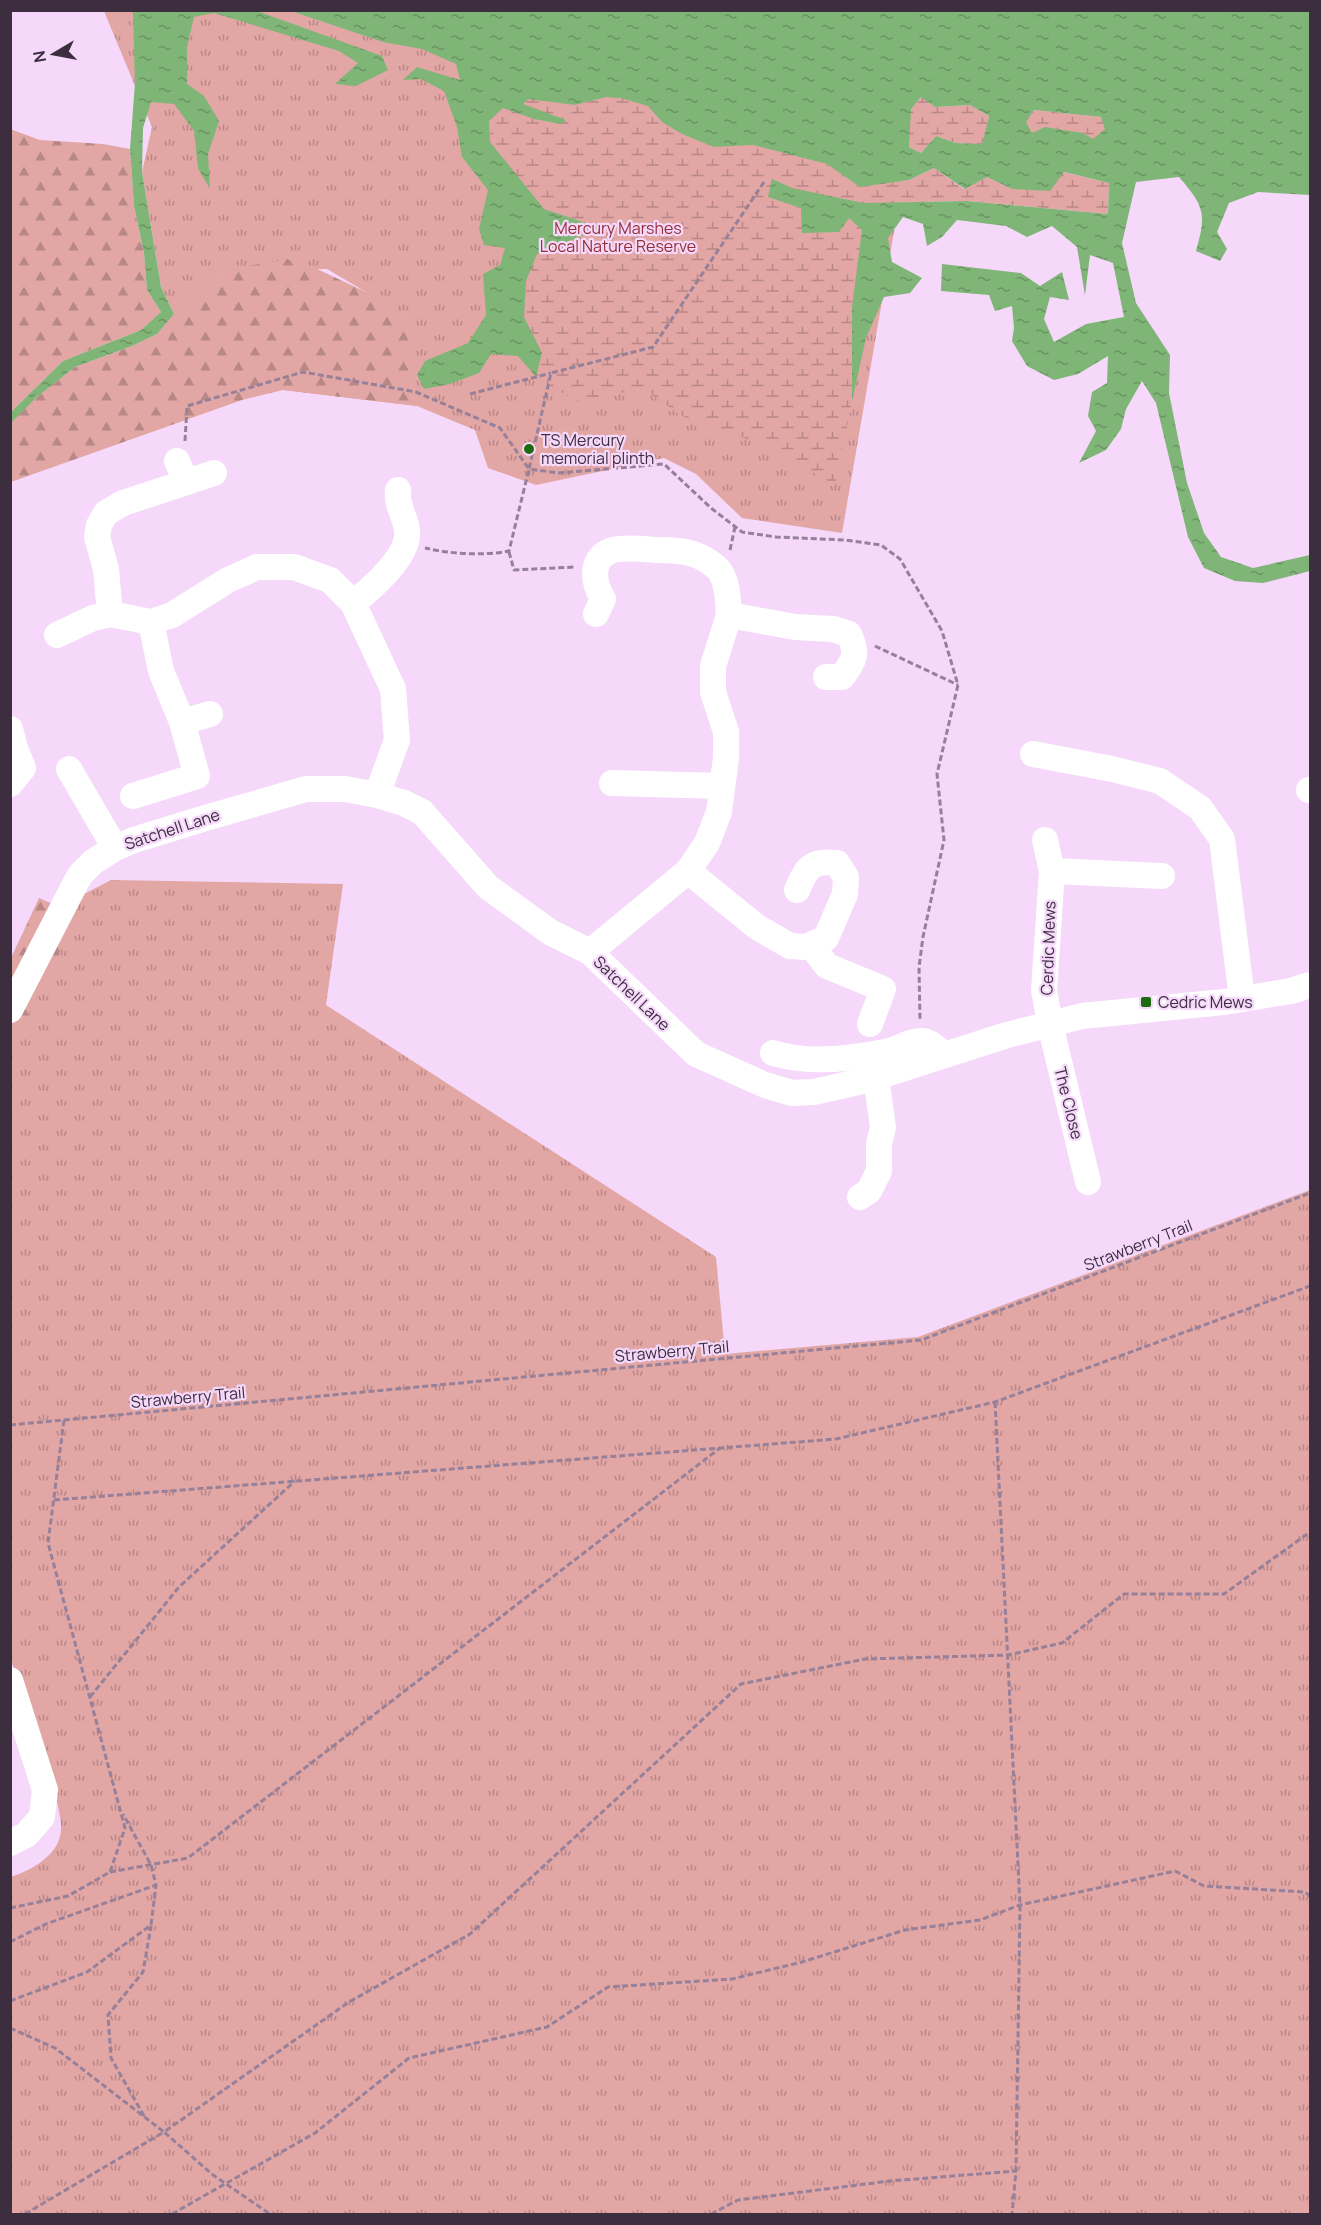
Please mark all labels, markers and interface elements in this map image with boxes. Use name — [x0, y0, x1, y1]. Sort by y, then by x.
north arrow — [24, 24, 84, 84]
text: N — [27, 49, 51, 64]
park label: Mercury Marshes Local Nature Reserve — [540, 217, 696, 257]
place label: TS Mercury memorial plinth — [541, 429, 654, 469]
marker: TS Mercury memorial plinth — [522, 442, 536, 456]
street label: Satchell Lane — [121, 803, 223, 855]
street label: Cerdic Mews — [1035, 900, 1061, 996]
street label: Satchell Lane — [589, 951, 675, 1035]
place label: Cedric Mews — [1158, 991, 1253, 1013]
marker: Cedric Mews — [1139, 995, 1153, 1009]
street label: The Close — [1049, 1064, 1089, 1142]
street label: Strawberry Trail — [1080, 1214, 1196, 1276]
street label: Strawberry Trail — [614, 1335, 730, 1367]
street label: Strawberry Trail — [130, 1381, 246, 1413]

